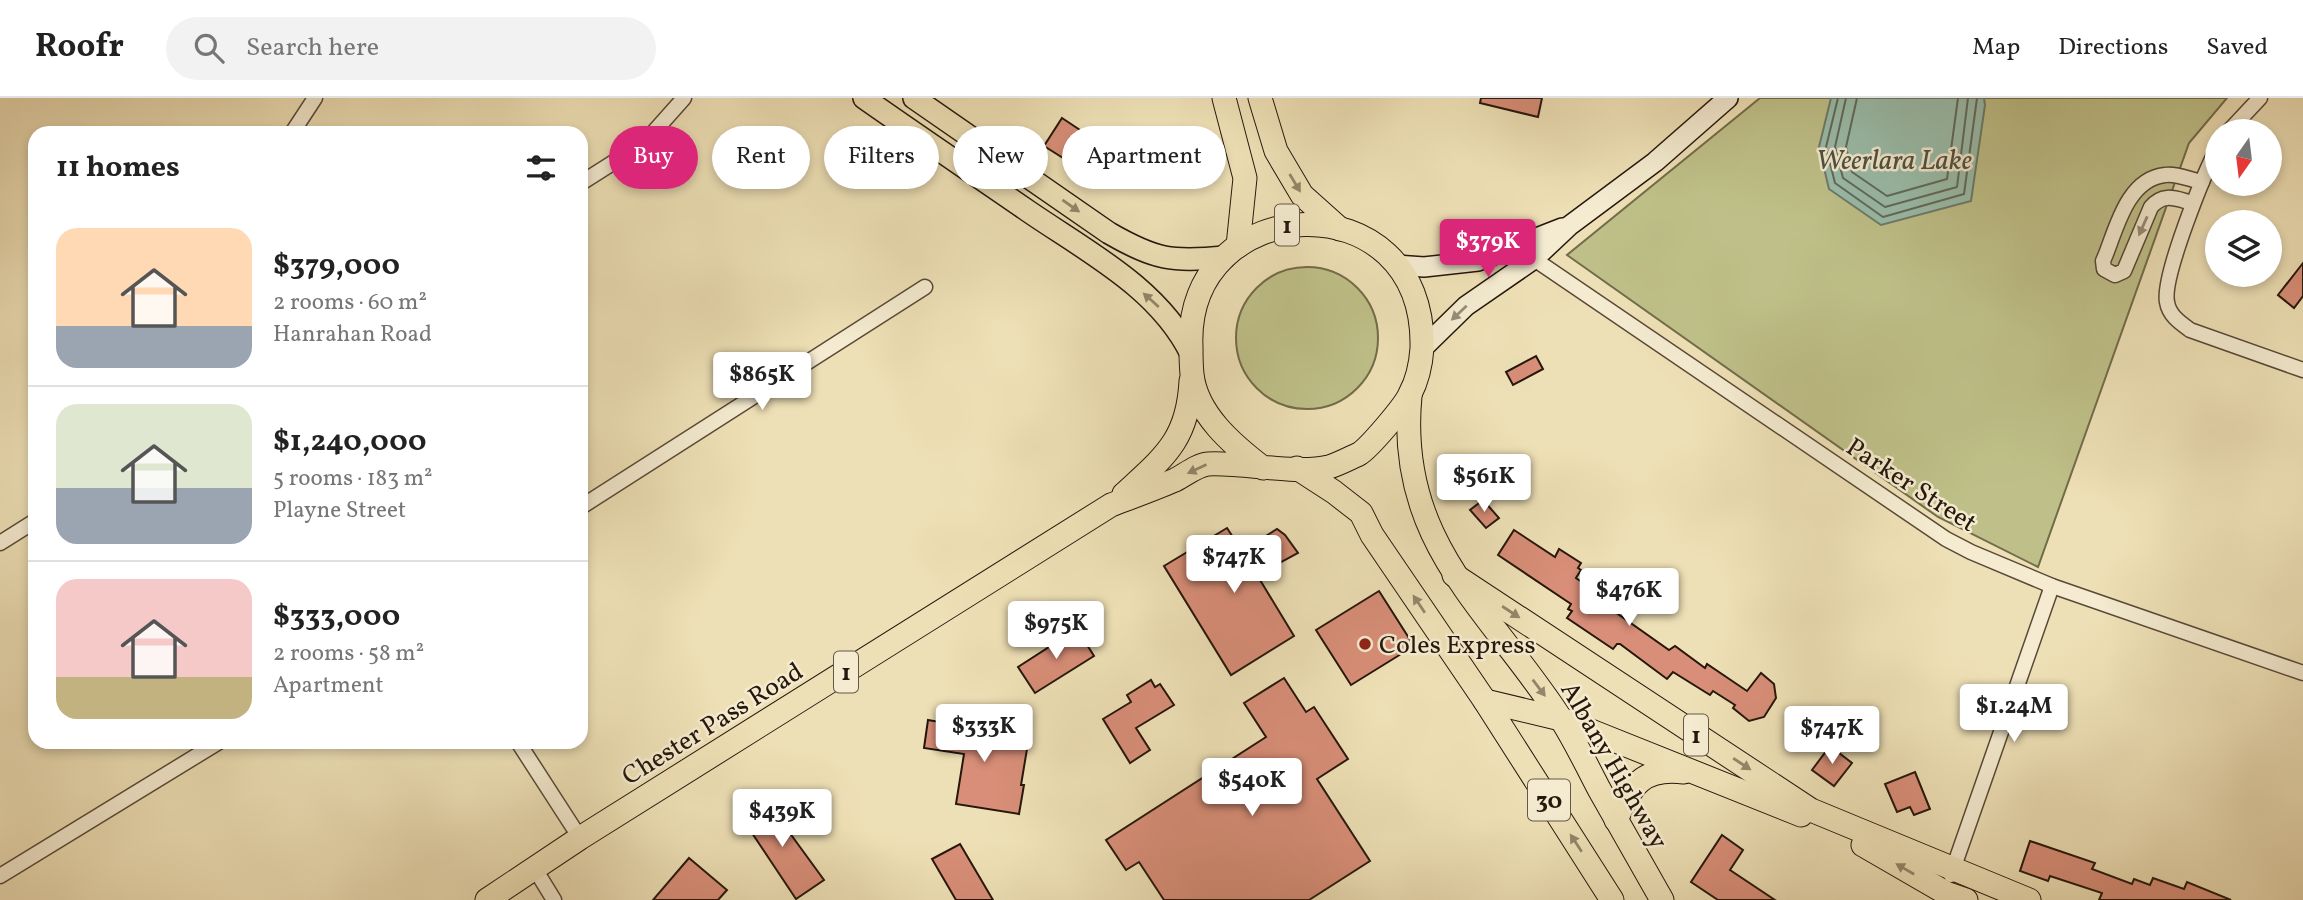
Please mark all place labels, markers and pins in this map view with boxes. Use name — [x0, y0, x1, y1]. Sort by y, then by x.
pin: $379K — [1439, 220, 1537, 279]
pin: $865K — [713, 352, 811, 412]
pin: $561K — [1435, 454, 1533, 514]
pin: $747K — [1185, 536, 1283, 595]
pin: $476K — [1580, 568, 1678, 628]
pin: $975K — [1007, 602, 1105, 661]
place label: Coles Express — [1379, 628, 1536, 664]
marker: Coles Express — [1357, 636, 1373, 652]
pin: $1.24M — [1957, 684, 2071, 744]
pin: $333K — [935, 704, 1033, 764]
pin: $747K — [1783, 706, 1881, 766]
pin: $540K — [1203, 758, 1301, 818]
pin: $439K — [733, 790, 831, 849]

